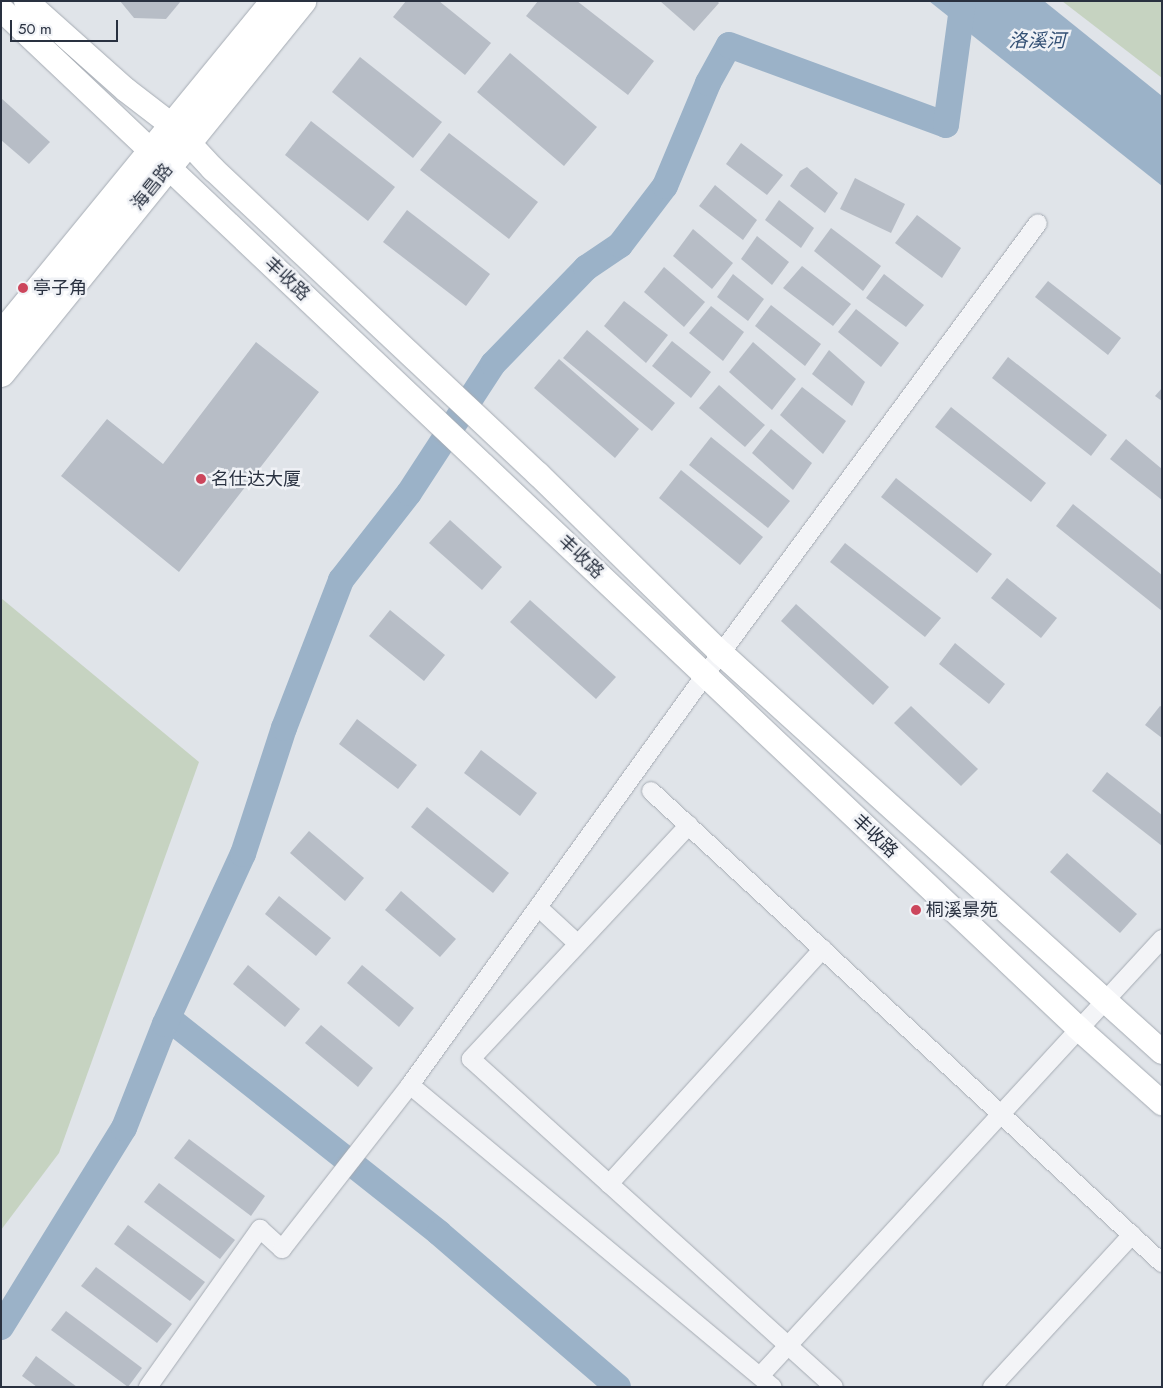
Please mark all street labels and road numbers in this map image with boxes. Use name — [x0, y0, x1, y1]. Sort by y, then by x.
street label: 海昌路 — [127, 159, 177, 215]
street label: 丰收路 — [260, 253, 314, 305]
street label: 丰收路 — [554, 531, 608, 583]
street label: 丰收路 — [848, 810, 902, 862]

